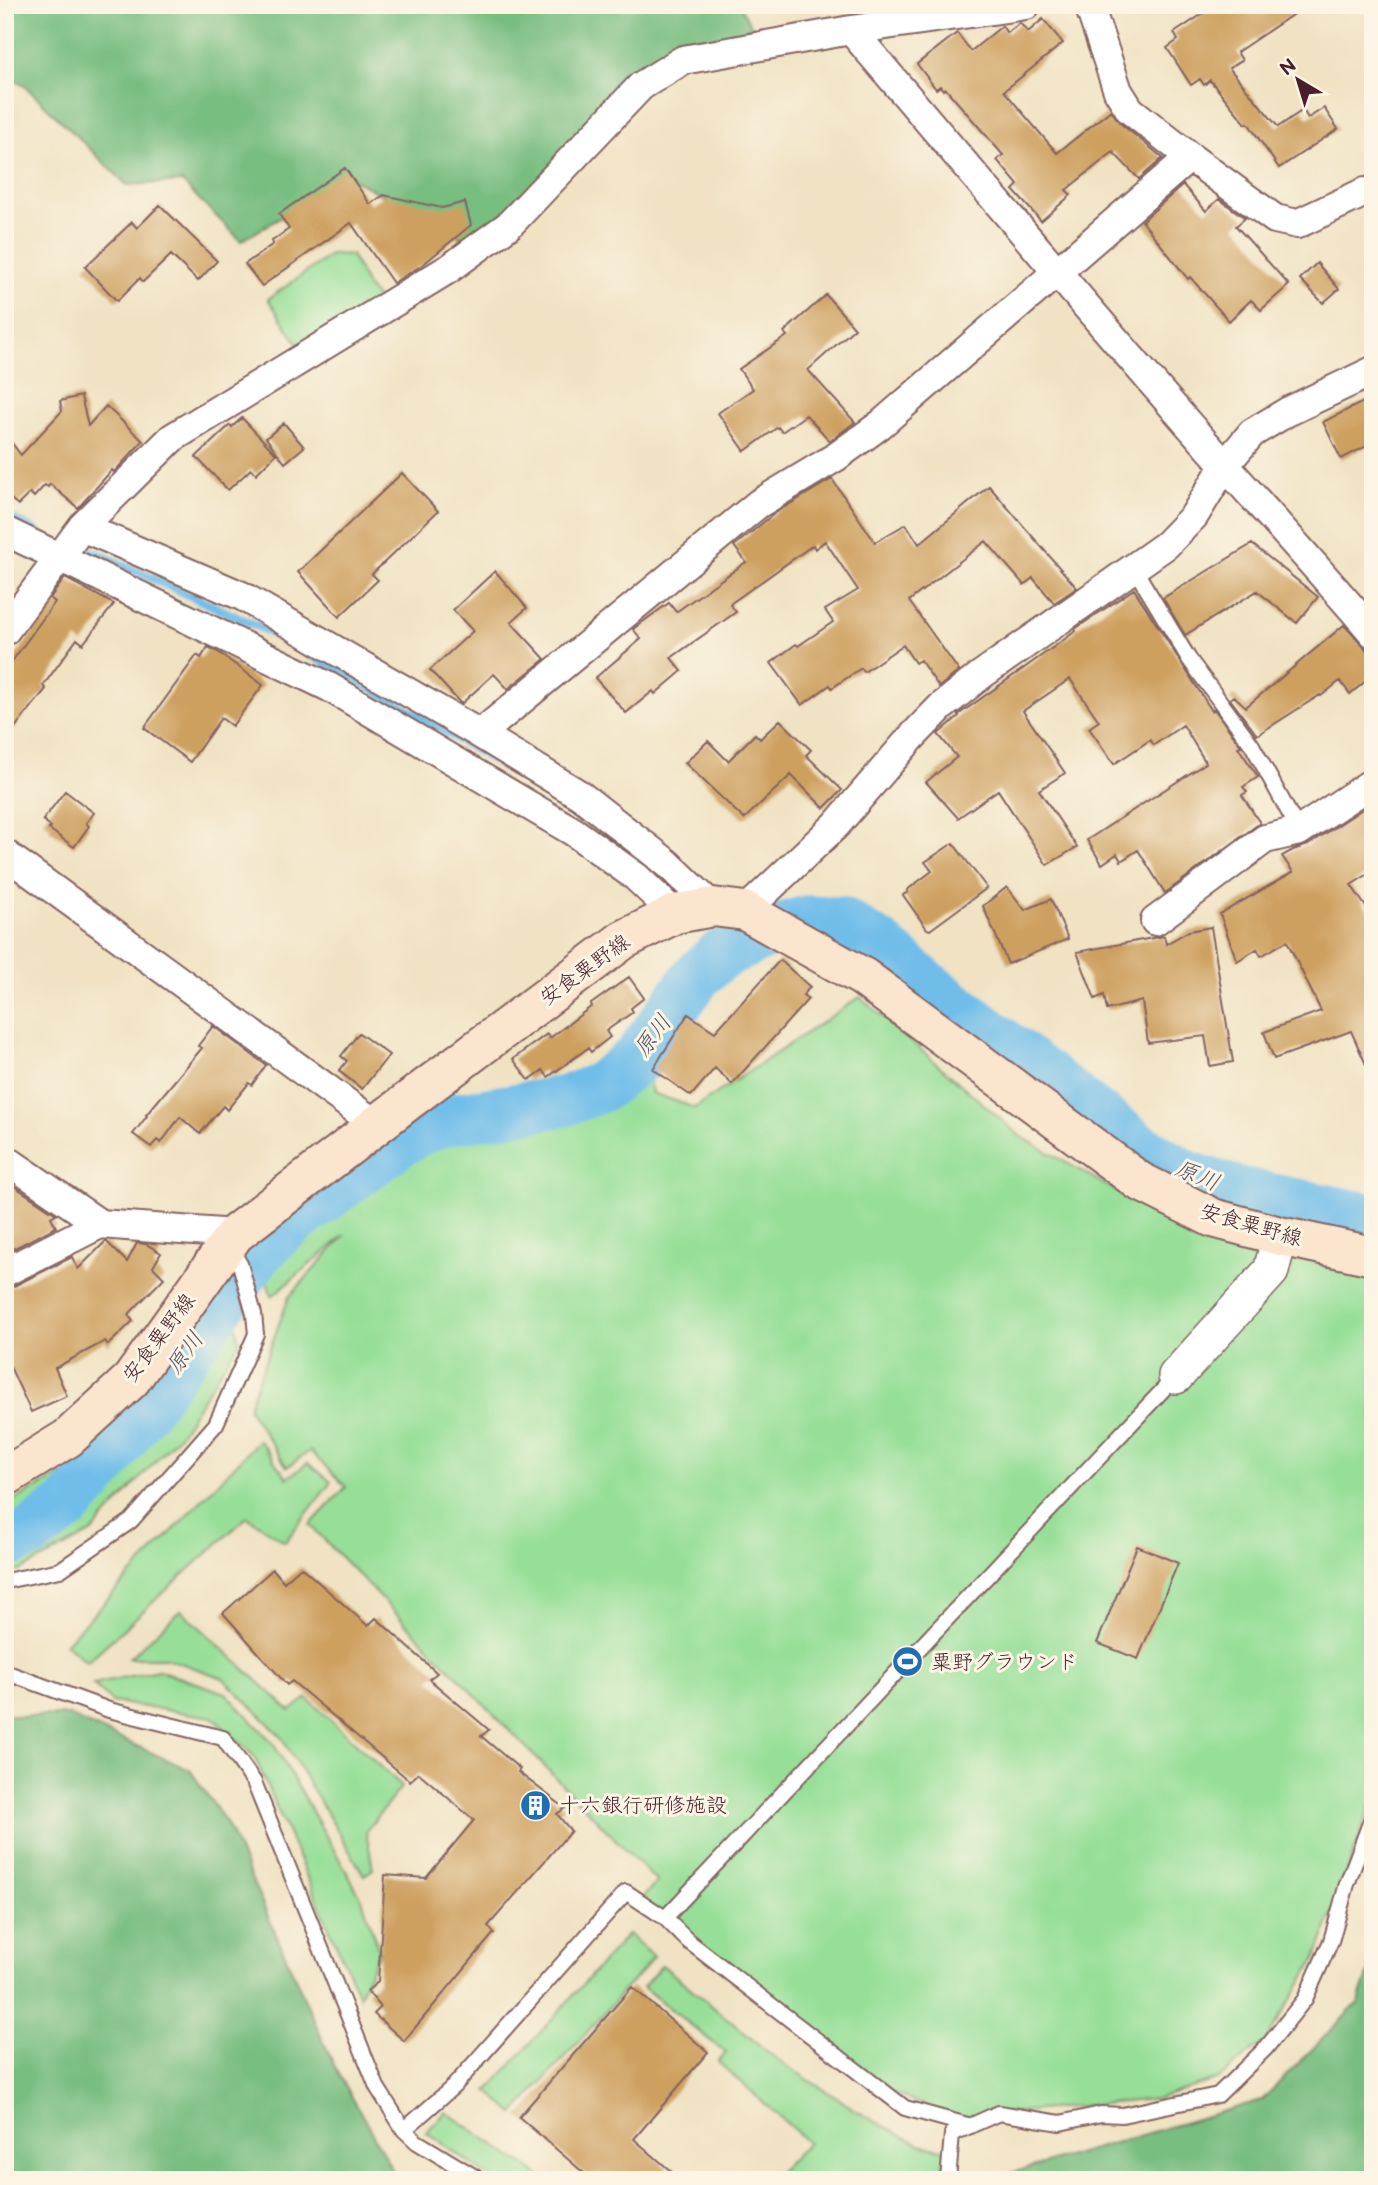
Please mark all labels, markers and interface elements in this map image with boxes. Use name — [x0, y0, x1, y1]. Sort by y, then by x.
north arrow — [1262, 46, 1332, 116]
text: N — [1276, 54, 1301, 81]
street label: 安食粟野線 — [535, 929, 635, 1011]
water label: 原川 — [628, 1009, 678, 1063]
water label: 原川 — [1170, 1154, 1224, 1198]
street label: 安食粟野線 — [1197, 1199, 1305, 1251]
street label: 安食粟野線 — [117, 1289, 201, 1387]
water label: 原川 — [160, 1326, 210, 1380]
sports icon: 粟野グラウンド — [891, 1645, 925, 1679]
place label: 粟野グラウンド — [931, 1650, 1078, 1675]
building icon: 十六銀行研修施設 — [519, 1788, 553, 1822]
place label: 十六銀行研修施設 — [559, 1793, 727, 1818]

